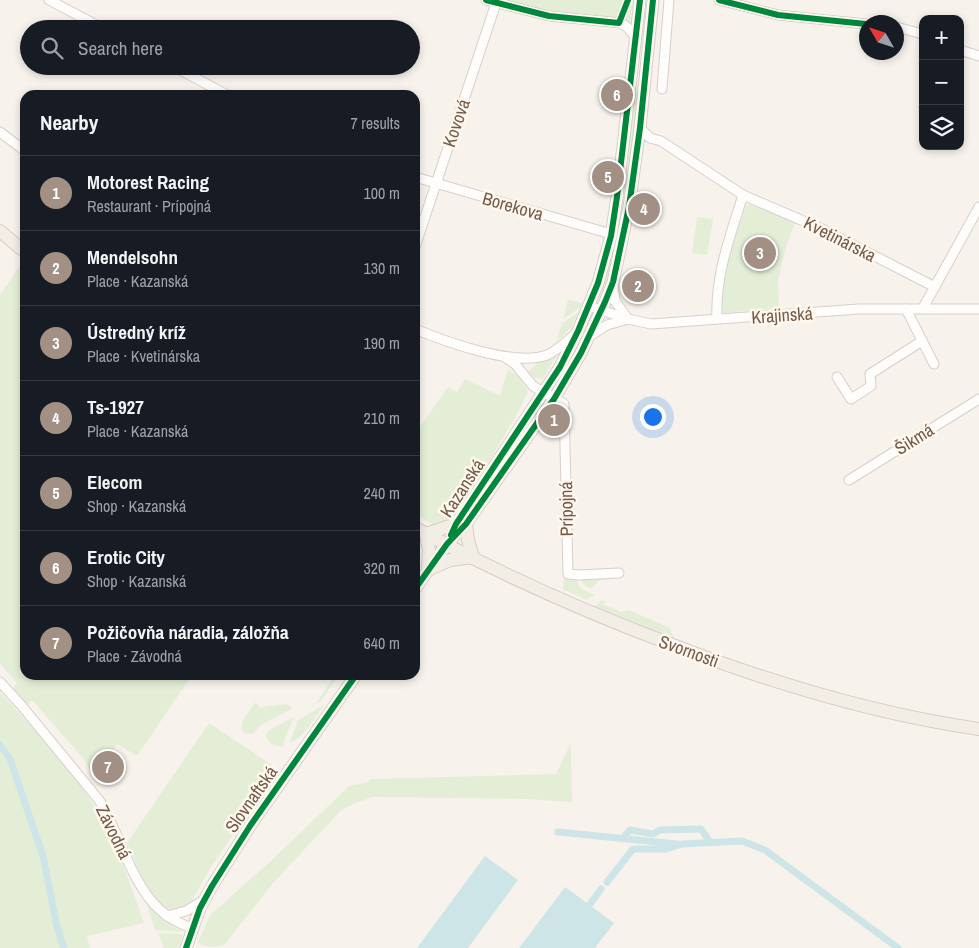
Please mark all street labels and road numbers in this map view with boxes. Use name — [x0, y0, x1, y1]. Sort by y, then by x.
street label: Kovová — [436, 96, 476, 150]
street label: Borekova — [480, 185, 546, 227]
street label: Kvetinárska — [800, 210, 880, 268]
street label: Krajinská — [750, 300, 814, 330]
street label: Šikmá — [890, 417, 938, 461]
street label: Kazanská — [434, 454, 490, 522]
street label: Prípojná — [553, 481, 579, 537]
street label: Svornosti — [655, 629, 723, 673]
street label: Slovnaftská — [219, 761, 283, 837]
street label: Závodná — [90, 801, 138, 863]

